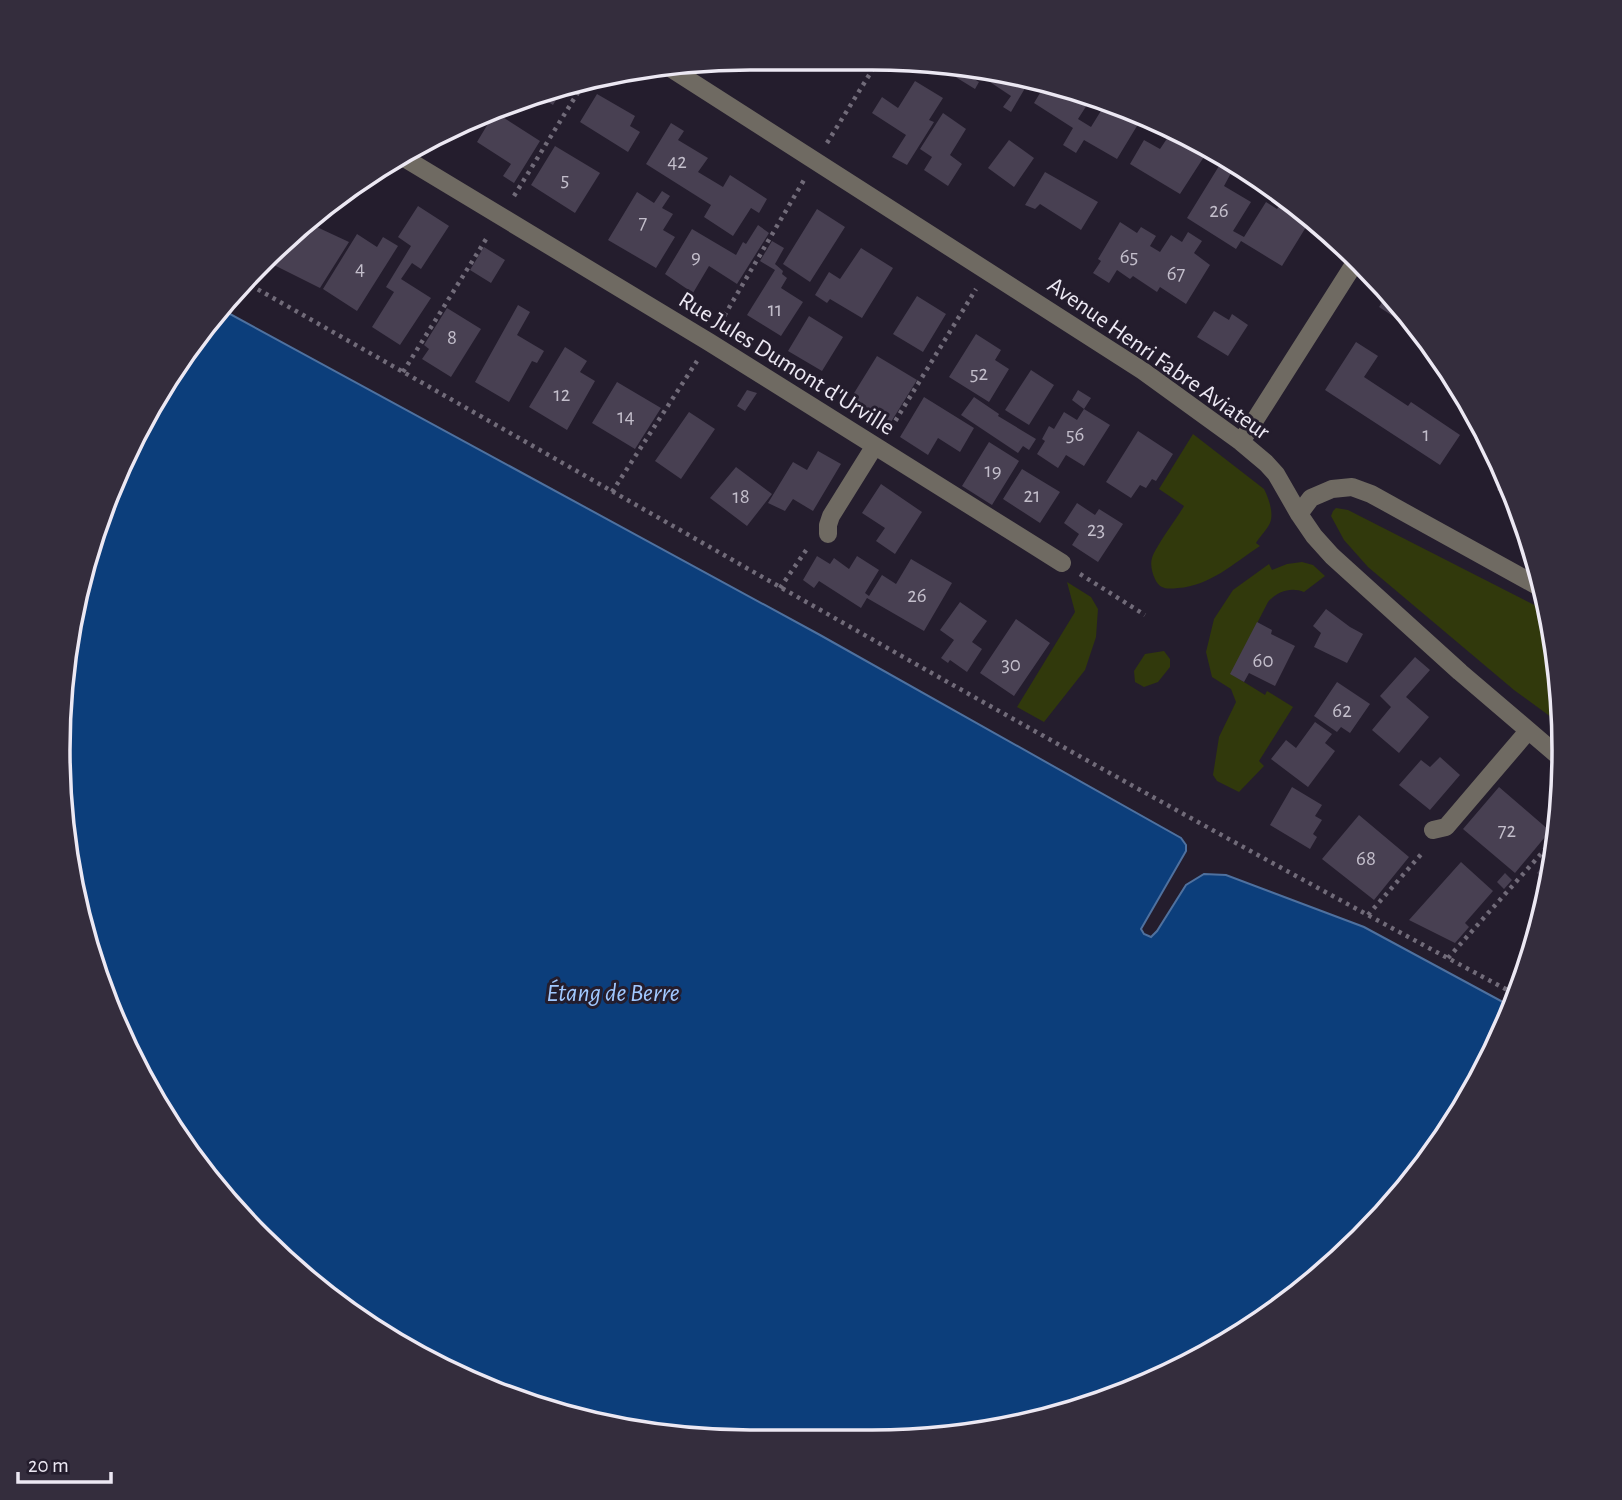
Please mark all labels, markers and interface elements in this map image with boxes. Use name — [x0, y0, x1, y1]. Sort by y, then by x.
house number: 42 — [667, 151, 687, 172]
house number: 5 — [561, 169, 569, 190]
house number: 26 — [1209, 200, 1229, 221]
house number: 7 — [639, 212, 648, 233]
house number: 9 — [691, 246, 701, 267]
house number: 65 — [1120, 246, 1138, 267]
house number: 4 — [355, 258, 365, 279]
house number: 67 — [1167, 263, 1186, 284]
street label: Avenue Henri Fabre Aviateur — [1043, 273, 1274, 445]
street label: Rue Jules Dumont d'Urville — [674, 288, 899, 440]
house number: 11 — [768, 299, 782, 320]
house number: 8 — [447, 327, 457, 348]
house number: 52 — [970, 363, 988, 384]
house number: 12 — [554, 384, 570, 405]
house number: 14 — [617, 406, 635, 427]
house number: 56 — [1066, 424, 1084, 445]
house number: 1 — [1422, 424, 1430, 445]
house number: 19 — [984, 460, 1002, 481]
house number: 21 — [1024, 485, 1040, 506]
house number: 18 — [732, 486, 750, 507]
house number: 23 — [1087, 519, 1105, 540]
house number: 26 — [907, 585, 927, 606]
house number: 60 — [1253, 650, 1273, 671]
house number: 30 — [1001, 654, 1021, 675]
house number: 62 — [1332, 700, 1352, 721]
house number: 72 — [1498, 820, 1516, 841]
house number: 68 — [1356, 848, 1376, 869]
water label: Étang de Berre — [546, 979, 680, 1006]
scale bar — [18, 1440, 110, 1484]
text: 20 m — [28, 1455, 69, 1476]

